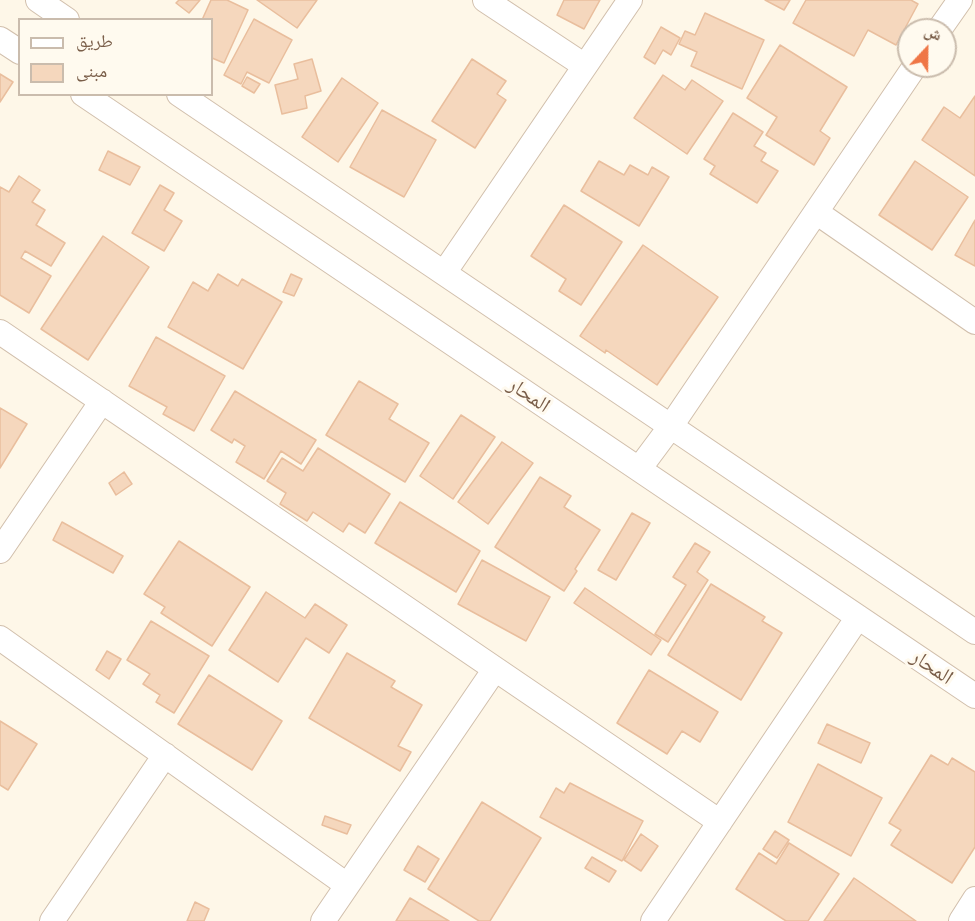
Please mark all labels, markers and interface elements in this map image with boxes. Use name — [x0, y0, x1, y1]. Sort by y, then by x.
legend — [18, 18, 213, 96]
north arrow — [897, 18, 957, 78]
text: ش — [922, 23, 944, 44]
text: طريق — [76, 33, 113, 51]
text: مبنى — [76, 63, 107, 81]
street label: المحار — [503, 372, 555, 418]
street label: المحار — [906, 644, 958, 690]

